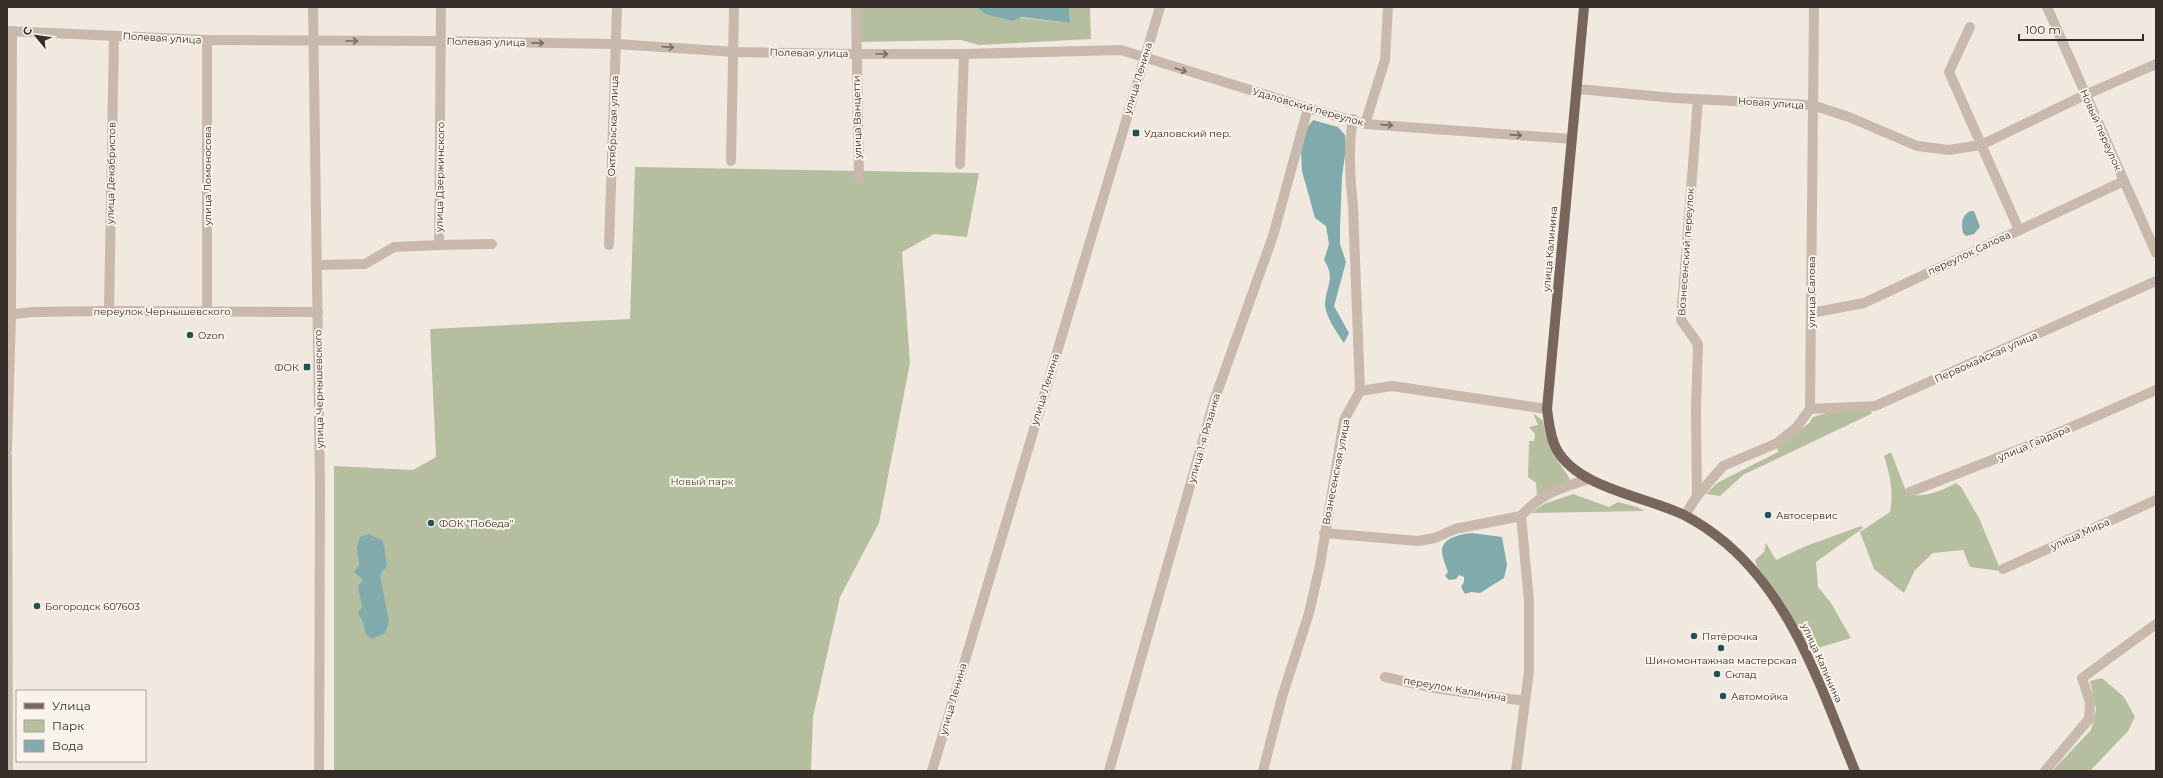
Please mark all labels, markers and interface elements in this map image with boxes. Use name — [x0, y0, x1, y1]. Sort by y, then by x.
north arrow — [16, 16, 56, 56]
scale bar — [2019, 16, 2143, 42]
text: 100 m — [2025, 22, 2061, 37]
text: С — [19, 24, 35, 38]
street label: Полевая улица — [122, 29, 202, 47]
street label: Полевая улица — [446, 35, 526, 49]
one-way arrow — [345, 37, 358, 45]
one-way arrow — [531, 39, 544, 47]
street label: улица Ленина — [1121, 41, 1155, 116]
one-way arrow — [661, 44, 674, 51]
street label: Полевая улица — [769, 46, 849, 60]
one-way arrow — [875, 50, 888, 58]
one-way arrow — [1174, 66, 1186, 74]
street label: Октябрьская улица — [605, 75, 621, 177]
street label: улица Ванцетти — [850, 75, 864, 160]
street label: Удаловский переулок — [1251, 85, 1365, 129]
street label: Новый переулок — [2077, 87, 2125, 173]
street label: Новая улица — [1737, 94, 1805, 112]
street label: улица Декабристов — [104, 122, 118, 225]
street label: улица Дзержинского — [433, 122, 447, 233]
one-way arrow — [1380, 122, 1393, 129]
street label: улица Ломоносова — [201, 126, 214, 227]
place label: Удаловский пер. — [1144, 127, 1231, 140]
marker: Удаловский пер. — [1131, 128, 1141, 138]
one-way arrow — [1509, 131, 1522, 138]
street label: Вознесенский переулок — [1675, 187, 1697, 316]
street label: улица Калинина — [1540, 206, 1560, 293]
street label: переулок Салова — [1926, 228, 2012, 278]
street label: улица Салова — [1805, 256, 1818, 329]
street label: переулок Чернышевского — [93, 305, 231, 318]
street label: Первомайская улица — [1932, 328, 2040, 386]
place label: Ozon — [198, 329, 224, 342]
marker: Ozon — [185, 330, 195, 340]
street label: улица Чернышевского — [311, 330, 327, 449]
street label: улица Ленина — [1028, 352, 1062, 427]
place label: ФОК — [274, 361, 299, 374]
marker: ФОК — [302, 362, 312, 372]
street label: улица 1-я Рязанка — [1185, 392, 1223, 485]
street label: Вознесенская улица — [1319, 418, 1353, 526]
street label: улица Гайдара — [1995, 422, 2072, 464]
park label: Новый парк — [670, 475, 734, 488]
place label: Автосервис — [1776, 509, 1838, 522]
marker: Автосервис — [1763, 510, 1773, 520]
street label: улица Мира — [2048, 515, 2111, 553]
place label: ФОК "Победа" — [439, 517, 514, 530]
marker: ФОК "Победа" — [426, 518, 436, 528]
place label: Богородск 607603 — [45, 600, 140, 613]
marker: Богородск 607603 — [32, 601, 42, 611]
street label: улица Калинина — [1798, 620, 1845, 705]
place label: Пятёрочка — [1702, 630, 1758, 643]
marker: Пятёрочка — [1689, 631, 1699, 641]
marker: Шиномонтажная мастерская — [1716, 643, 1726, 653]
place label: Шиномонтажная мастерская — [1645, 654, 1797, 667]
street label: улица Ленина — [936, 662, 969, 737]
place label: Склад — [1725, 668, 1757, 681]
marker: Склад — [1712, 669, 1722, 679]
street label: переулок Калинина — [1402, 674, 1508, 704]
legend — [16, 690, 146, 762]
place label: Автомойка — [1731, 690, 1788, 703]
marker: Автомойка — [1718, 691, 1728, 701]
text: Улица — [52, 698, 91, 713]
text: Парк — [52, 718, 84, 733]
text: Вода — [52, 738, 83, 753]

